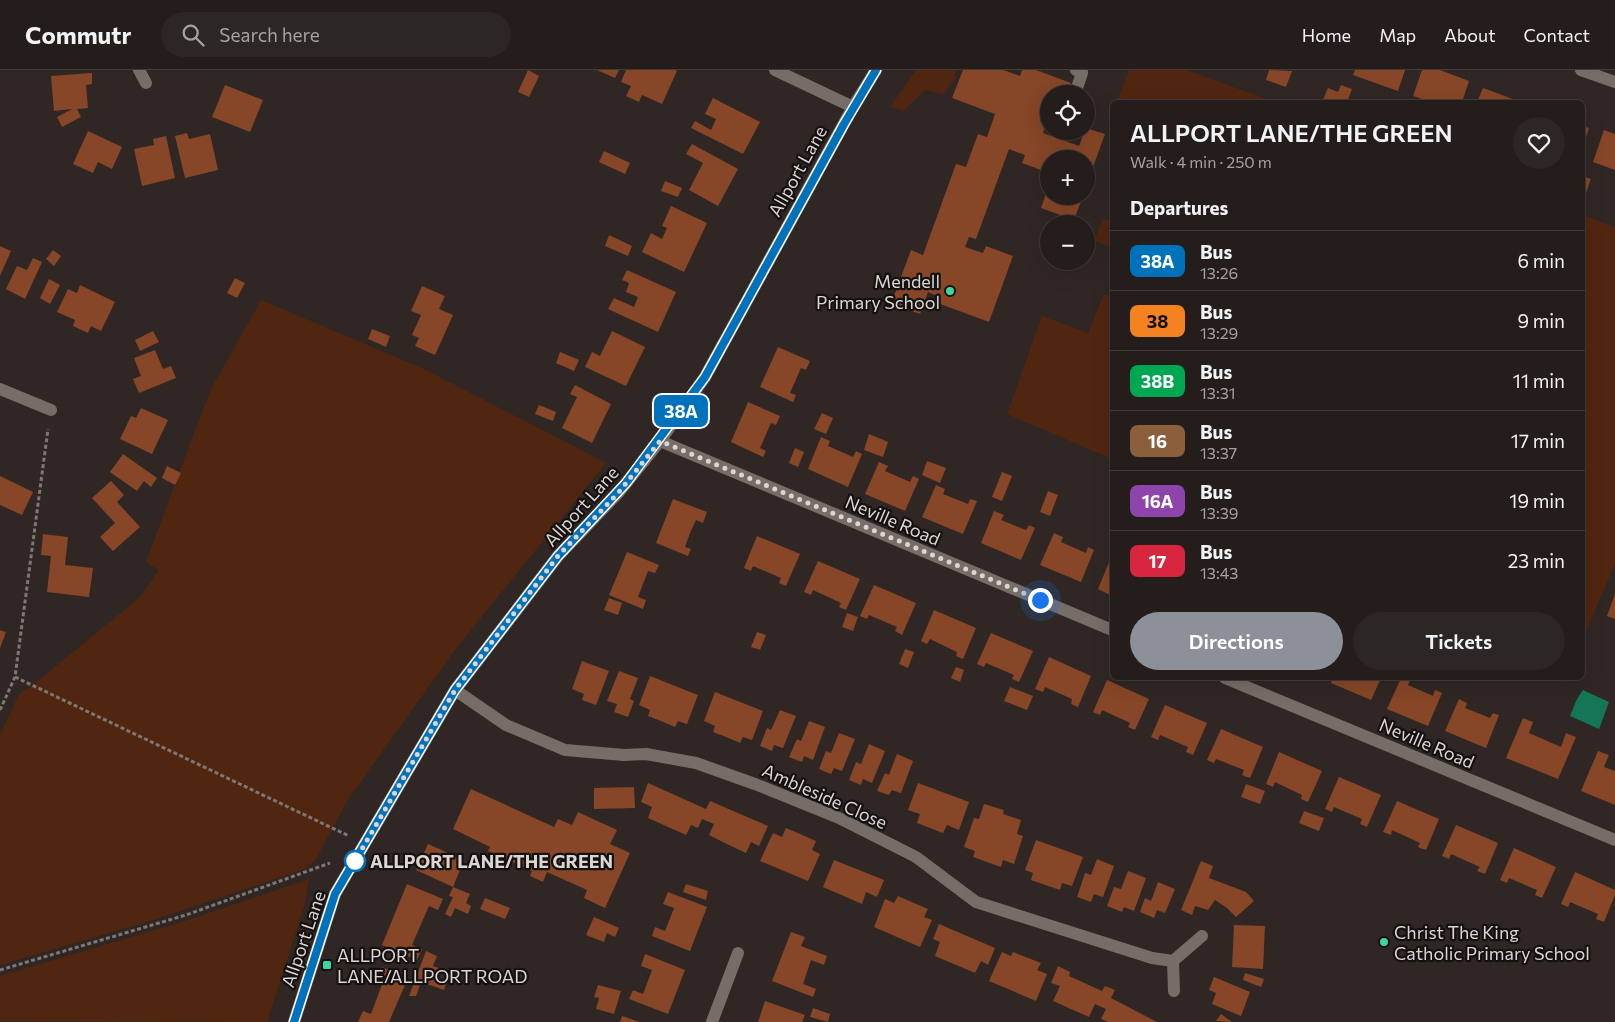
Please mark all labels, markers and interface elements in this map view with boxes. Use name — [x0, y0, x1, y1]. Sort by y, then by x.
search box — [161, 12, 511, 57]
text: Commutr — [25, 20, 131, 49]
icon: search — [179, 21, 207, 49]
text: Search here — [219, 23, 320, 46]
text: Home — [1302, 24, 1351, 46]
text: Map — [1379, 24, 1416, 46]
text: About — [1444, 24, 1496, 46]
text: Contact — [1524, 24, 1590, 46]
map controls — [1040, 85, 1095, 270]
button: locate — [1040, 85, 1095, 140]
button: heart — [1513, 117, 1565, 169]
text: ALLPORT LANE/THE GREEN — [1130, 118, 1453, 147]
street label: Allport Lane — [763, 122, 831, 220]
button: + — [1040, 150, 1095, 205]
text: Walk · 4 min · 250 m — [1130, 152, 1272, 171]
text: Departures — [1130, 196, 1228, 219]
button: − — [1040, 215, 1095, 270]
text: Bus — [1200, 240, 1232, 263]
text: 6 min — [1517, 249, 1565, 272]
text: 38A — [1140, 250, 1175, 272]
text: 13:26 — [1200, 263, 1238, 282]
place label: Mendell Primary School — [816, 270, 940, 313]
marker: Mendell Primary School — [944, 285, 956, 297]
text: Bus — [1200, 300, 1232, 323]
text: 9 min — [1517, 309, 1565, 332]
text: 38 — [1147, 310, 1168, 332]
text: 13:29 — [1200, 323, 1238, 342]
text: Bus — [1200, 360, 1232, 383]
text: 11 min — [1513, 369, 1565, 392]
text: 38B — [1141, 370, 1174, 392]
text: 13:31 — [1200, 383, 1236, 402]
line badge: 38A — [652, 395, 710, 427]
text: 38A — [664, 400, 698, 422]
text: Bus — [1200, 420, 1232, 443]
text: 17 min — [1511, 429, 1565, 452]
text: 16 — [1148, 430, 1167, 452]
text: 13:37 — [1200, 443, 1237, 462]
street label: Allport Lane — [539, 461, 623, 551]
text: Bus — [1200, 480, 1232, 503]
text: 19 min — [1509, 489, 1565, 512]
street label: Neville Road — [842, 490, 944, 550]
text: 16A — [1142, 490, 1173, 512]
text: 13:39 — [1200, 503, 1239, 522]
text: Bus — [1200, 540, 1232, 563]
text: 23 min — [1508, 549, 1565, 572]
text: 17 — [1148, 550, 1167, 572]
text: 13:43 — [1200, 563, 1238, 582]
your location — [1028, 588, 1053, 613]
button: Directions — [1130, 612, 1343, 670]
button: Tickets — [1353, 612, 1565, 670]
street label: Neville Road — [1376, 713, 1478, 773]
street label: Ambleside Close — [759, 759, 891, 833]
marker: ALLPORT LANE/THE GREEN — [344, 850, 366, 872]
place label: ALLPORT LANE/THE GREEN — [370, 850, 613, 872]
street label: Allport Lane — [276, 888, 330, 990]
place label: Christ The King Catholic Primary School — [1394, 921, 1590, 964]
marker: Christ The King Catholic Primary School — [1378, 936, 1390, 948]
place label: ALLPORT LANE/ALLPORT ROAD — [337, 944, 527, 987]
marker: ALLPORT LANE/ALLPORT ROAD — [321, 959, 333, 971]

